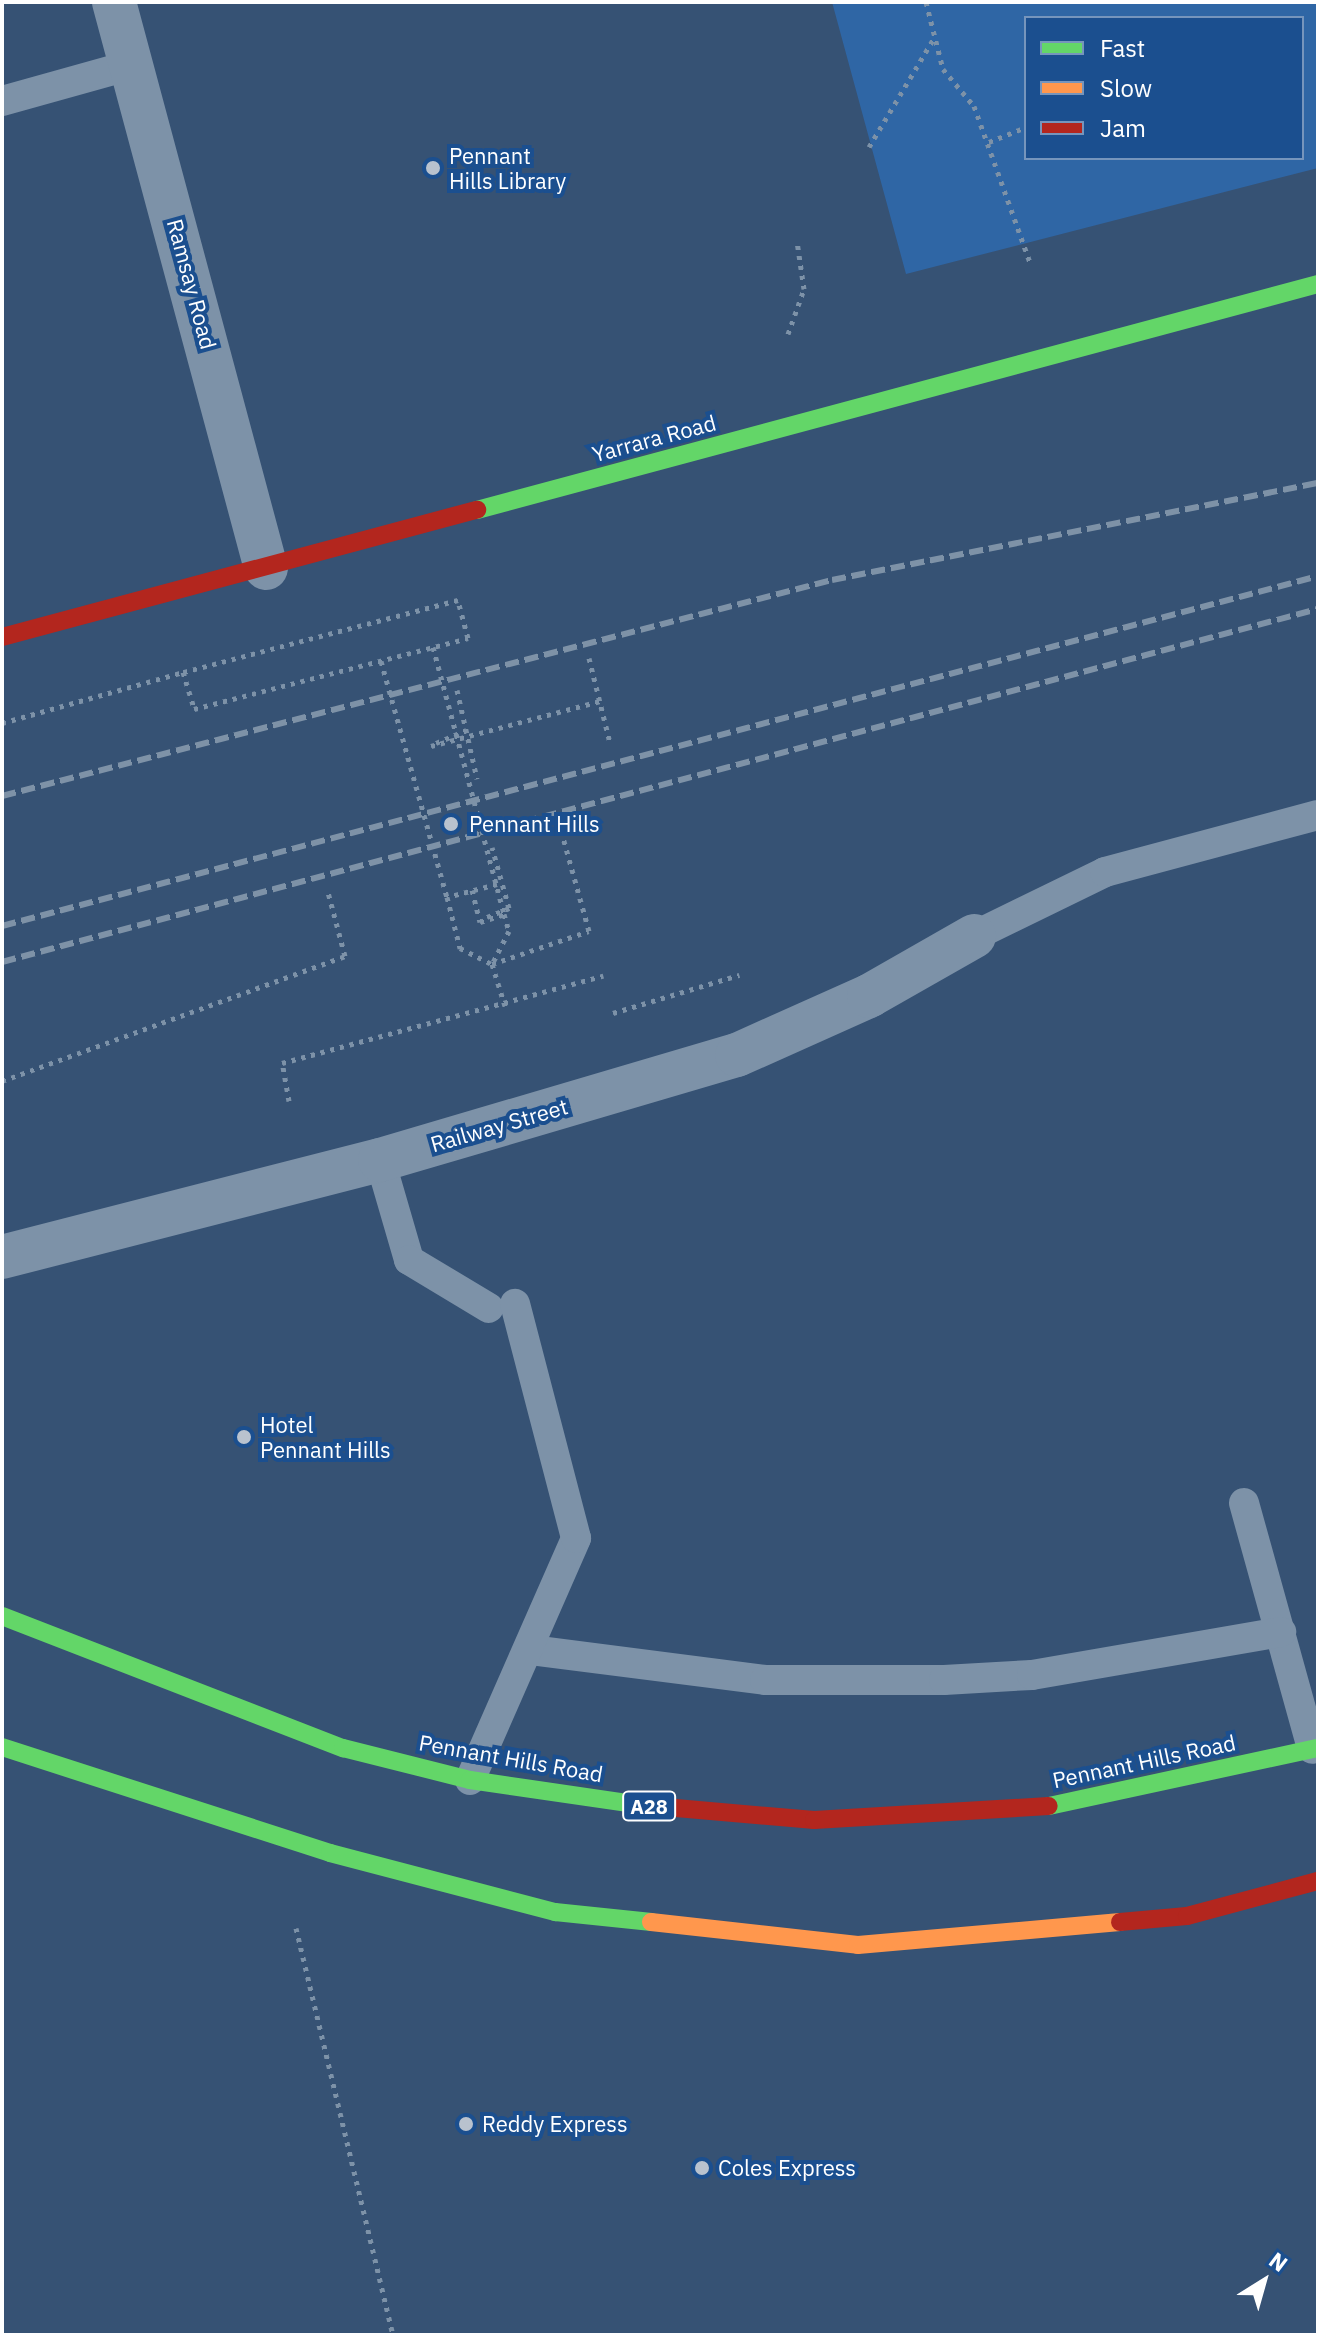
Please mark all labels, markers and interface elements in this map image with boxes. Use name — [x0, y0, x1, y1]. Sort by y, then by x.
legend — [1024, 16, 1304, 160]
text: Fast — [1100, 32, 1145, 64]
text: Slow — [1100, 72, 1152, 104]
text: Jam — [1100, 112, 1146, 144]
place label: Pennant Hills Library — [449, 142, 566, 194]
marker: Pennant Hills Library — [424, 159, 442, 177]
street label: Ramsay Road — [162, 216, 222, 352]
street label: Yarrara Road — [589, 409, 719, 467]
place label: Pennant Hills — [469, 811, 600, 837]
marker: Pennant Hills — [440, 813, 462, 835]
street label: Railway Street — [427, 1093, 571, 1157]
place label: Hotel Pennant Hills — [260, 1411, 391, 1462]
marker: Hotel Pennant Hills — [235, 1428, 253, 1446]
street label: Pennant Hills Road — [417, 1729, 605, 1787]
street label: Pennant Hills Road — [1050, 1729, 1238, 1793]
road number: A28 — [621, 1790, 677, 1822]
place label: Reddy Express — [482, 2111, 628, 2137]
marker: Reddy Express — [457, 2115, 475, 2133]
place label: Coles Express — [718, 2155, 856, 2181]
marker: Coles Express — [693, 2159, 711, 2177]
north arrow — [1224, 2241, 1304, 2321]
text: N — [1264, 2245, 1294, 2278]

